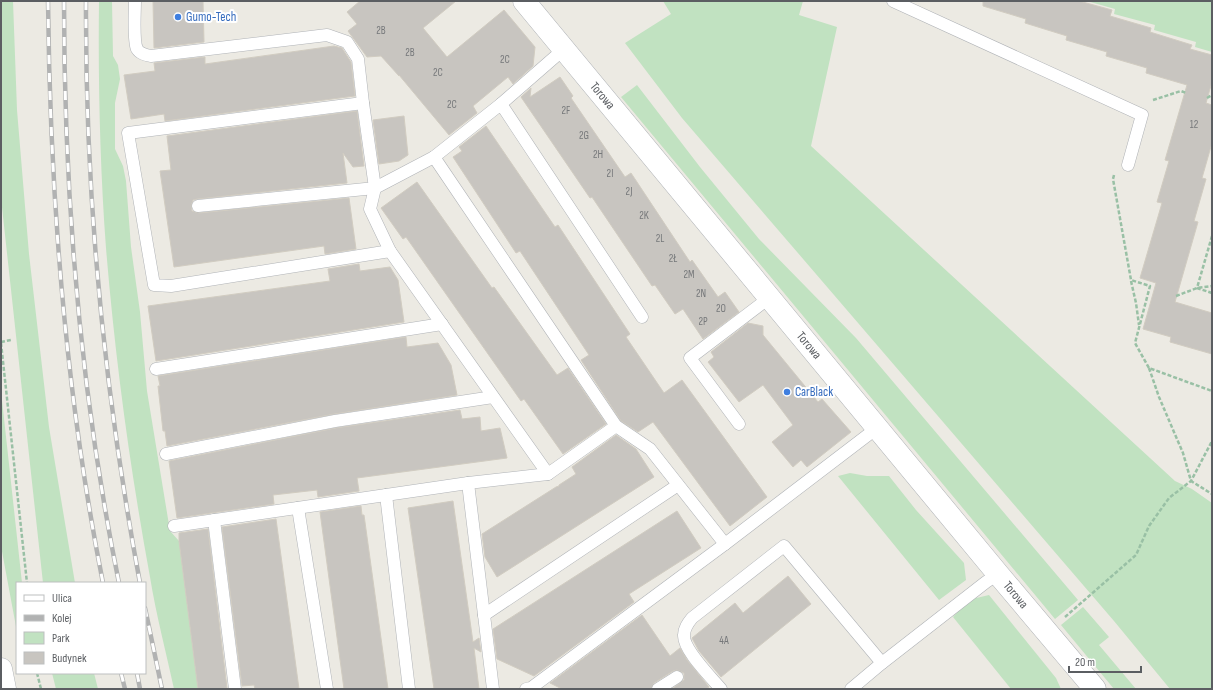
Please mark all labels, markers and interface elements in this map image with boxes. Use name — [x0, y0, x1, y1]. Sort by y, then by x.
place label: Gumo-Tech — [186, 9, 236, 25]
marker: Gumo-Tech — [173, 12, 183, 22]
house number: 2B — [376, 24, 386, 37]
house number: 2B — [405, 46, 415, 59]
house number: 2C — [500, 53, 510, 66]
house number: 2C — [433, 66, 443, 79]
street label: Torowa — [586, 79, 618, 113]
house number: 2C — [447, 98, 457, 111]
house number: 2F — [562, 104, 570, 117]
house number: 12 — [1190, 118, 1199, 131]
house number: 2G — [579, 129, 589, 142]
house number: 2H — [593, 148, 603, 161]
house number: 2I — [607, 167, 613, 180]
house number: 2J — [626, 185, 632, 198]
house number: 2K — [639, 209, 649, 222]
house number: 2L — [656, 232, 664, 245]
house number: 2Ł — [669, 252, 677, 265]
house number: 2M — [683, 268, 695, 281]
house number: 2N — [696, 287, 706, 300]
house number: 2O — [716, 302, 726, 315]
house number: 2P — [698, 315, 708, 328]
street label: Torowa — [793, 328, 825, 362]
place label: CarBlack — [795, 384, 833, 400]
marker: CarBlack — [782, 387, 792, 397]
street label: Torowa — [1000, 578, 1032, 612]
legend — [16, 582, 146, 674]
text: Ulica — [52, 591, 72, 606]
text: Kolej — [52, 611, 71, 626]
text: Park — [52, 631, 70, 646]
house number: 4A — [719, 634, 729, 647]
scale bar — [1069, 648, 1141, 674]
text: Budynek — [52, 651, 87, 666]
text: 20 m — [1075, 655, 1095, 670]

